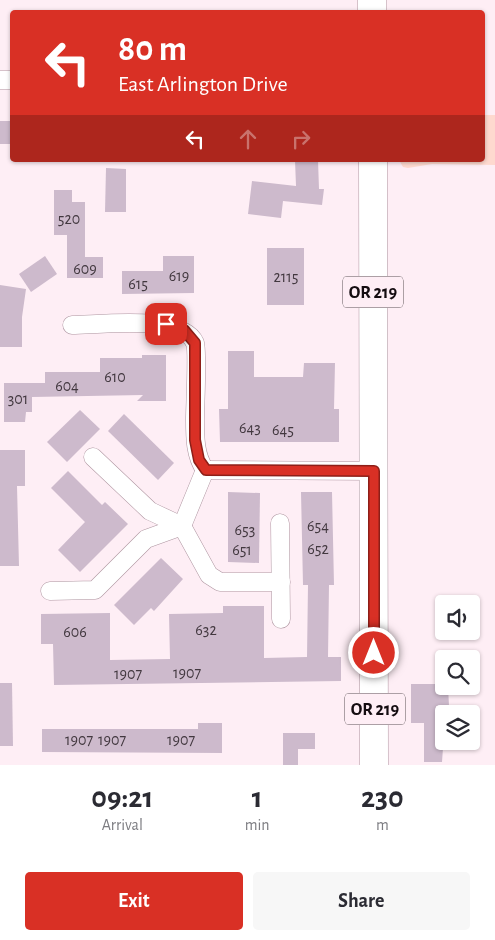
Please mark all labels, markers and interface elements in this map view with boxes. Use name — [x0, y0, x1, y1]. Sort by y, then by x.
icon: left — [35, 30, 100, 95]
text: 80 m — [118, 32, 187, 67]
text: East Arlington Drive — [118, 73, 288, 95]
icon: left — [181, 125, 209, 153]
icon: ahead — [234, 125, 262, 153]
icon: right — [287, 125, 315, 153]
house number: 520 — [58, 211, 80, 227]
house number: 609 — [73, 261, 97, 277]
house number: 619 — [169, 268, 189, 284]
house number: 2115 — [274, 269, 298, 285]
house number: 615 — [128, 276, 148, 292]
road number: OR 219 — [343, 276, 403, 308]
pin — [145, 303, 187, 345]
icon: arrive — [152, 310, 180, 338]
house number: 610 — [104, 369, 126, 385]
house number: 604 — [55, 378, 79, 394]
house number: 301 — [8, 391, 28, 407]
house number: 643 — [239, 420, 261, 436]
house number: 645 — [272, 422, 294, 438]
house number: 654 — [307, 518, 329, 534]
house number: 653 — [235, 522, 255, 538]
house number: 652 — [307, 541, 329, 557]
house number: 651 — [232, 542, 252, 558]
map controls — [435, 595, 480, 750]
button: sound — [435, 595, 480, 640]
house number: 632 — [195, 622, 217, 638]
house number: 606 — [63, 624, 87, 640]
position arrow — [347, 626, 399, 678]
button: search — [435, 650, 480, 695]
house number: 1907 — [173, 665, 201, 681]
house number: 1907 — [114, 666, 142, 682]
road number: OR 219 — [345, 694, 405, 724]
button: layers — [435, 705, 480, 750]
house number: 1907 — [65, 732, 93, 748]
house number: 1907 — [98, 732, 126, 748]
house number: 1907 — [167, 732, 195, 748]
text: 09:21 — [91, 783, 153, 813]
text: 1 — [252, 783, 263, 813]
text: 230 — [361, 783, 404, 813]
text: Arrival — [102, 817, 143, 833]
text: min — [245, 817, 270, 833]
text: m — [376, 817, 389, 833]
button: Exit — [25, 872, 243, 930]
button: Share — [253, 872, 470, 930]

